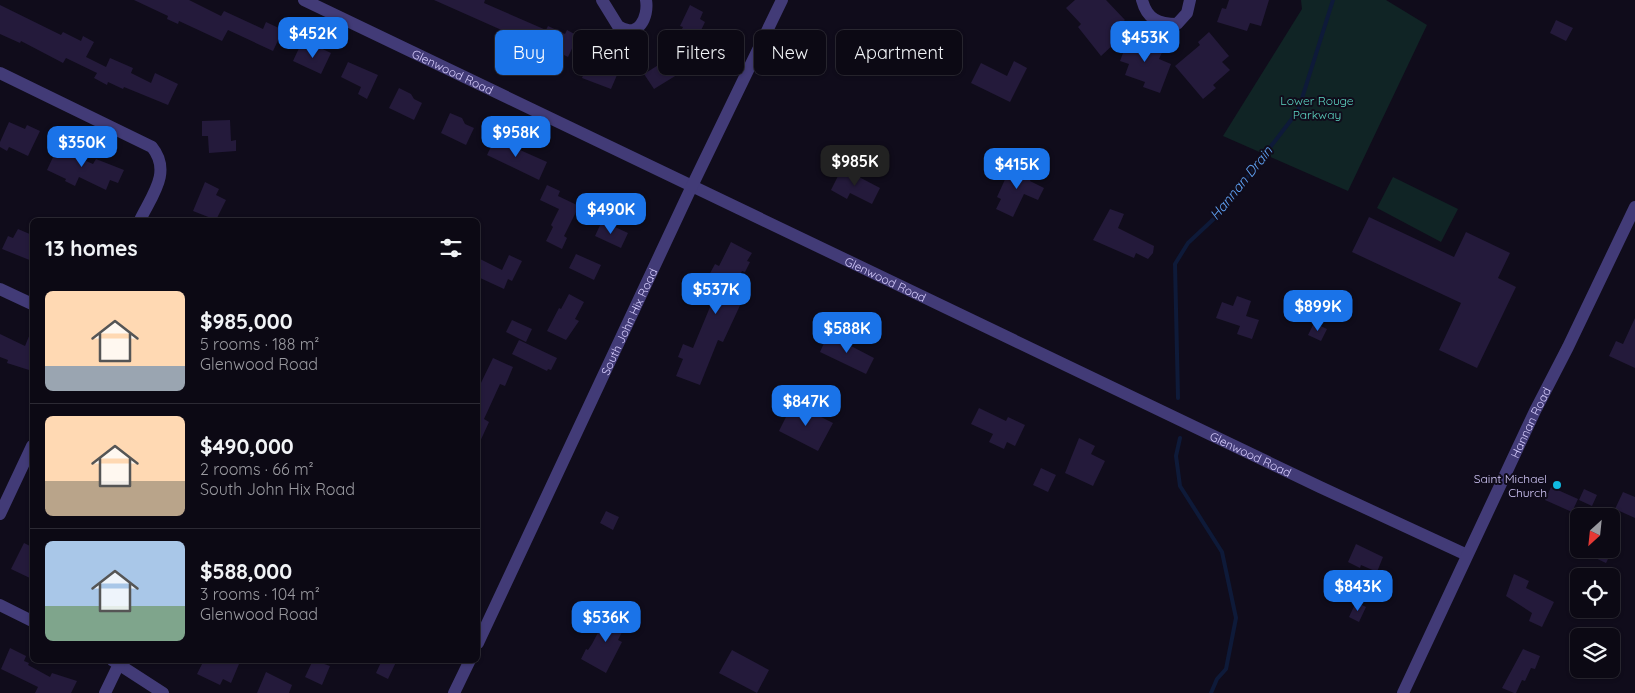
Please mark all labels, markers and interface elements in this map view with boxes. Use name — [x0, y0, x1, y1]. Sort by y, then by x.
pin: $452K — [278, 17, 348, 59]
pin: $453K — [1110, 20, 1180, 63]
text: $452K — [289, 23, 337, 43]
text: $453K — [1121, 27, 1169, 47]
chip: Buy — [495, 30, 563, 75]
chip: Rent — [573, 30, 648, 75]
chip: Filters — [658, 30, 744, 75]
chip: New — [754, 30, 826, 75]
chip: Apartment — [836, 30, 962, 75]
street label: Glenwood Road — [410, 45, 496, 97]
park label: Lower Rouge Parkway — [1280, 93, 1354, 122]
pin: $958K — [481, 116, 551, 158]
text: $958K — [492, 122, 540, 142]
pin: $350K — [47, 126, 117, 168]
text: $350K — [58, 132, 106, 152]
water label: Hannan Drain — [1206, 142, 1277, 224]
pin: $985K — [820, 144, 890, 187]
pin: $415K — [982, 148, 1052, 190]
text: $985K — [831, 151, 879, 171]
text: $415K — [995, 154, 1039, 174]
pin: $490K — [576, 192, 646, 235]
text: $490K — [587, 199, 635, 219]
icon: filters — [437, 234, 465, 262]
text: 13 homes — [45, 235, 138, 261]
street label: Glenwood Road — [842, 253, 929, 305]
street label: South John Hix Road — [597, 266, 660, 377]
pin: $537K — [681, 272, 751, 315]
text: $537K — [693, 279, 739, 299]
pin: $899K — [1283, 290, 1353, 332]
text: $899K — [1295, 296, 1341, 316]
text: $985,000 — [200, 308, 293, 334]
icon: home — [85, 311, 145, 371]
pin: $588K — [812, 312, 882, 354]
text: $588K — [824, 318, 870, 338]
text: 5 rooms · 188 m² — [200, 334, 319, 354]
text: Glenwood Road — [200, 354, 318, 374]
pin: $847K — [771, 384, 841, 427]
street label: Hannan Road — [1507, 384, 1554, 460]
text: $847K — [783, 391, 829, 411]
street label: Glenwood Road — [1208, 428, 1294, 480]
text: $490,000 — [200, 433, 294, 459]
icon: home — [85, 436, 145, 496]
text: 2 rooms · 66 m² — [200, 459, 314, 479]
place label: Saint Michael Church — [1474, 471, 1547, 500]
text: South John Hix Road — [200, 479, 355, 499]
marker: Saint Michael Church — [1551, 479, 1563, 491]
north arrow — [1570, 508, 1620, 558]
map controls — [1570, 508, 1620, 678]
text: $588,000 — [200, 558, 292, 584]
icon: home — [85, 561, 145, 621]
button: locate — [1570, 568, 1620, 618]
pin: $843K — [1323, 570, 1393, 612]
text: $843K — [1335, 576, 1381, 596]
text: 3 rooms · 104 m² — [200, 584, 320, 604]
pin: $536K — [571, 600, 641, 643]
text: Glenwood Road — [200, 604, 318, 624]
text: $536K — [583, 607, 629, 627]
button: layers — [1570, 628, 1620, 678]

